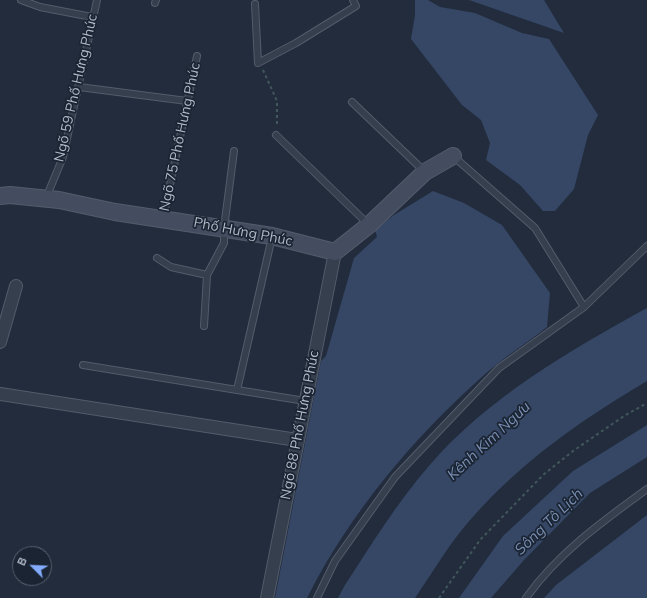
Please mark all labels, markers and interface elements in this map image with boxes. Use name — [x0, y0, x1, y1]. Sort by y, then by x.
street label: Ngõ 59 Phố Hưng Phúc — [51, 12, 101, 164]
street label: Ngõ 75 Phố Hưng Phúc — [156, 61, 204, 213]
street label: Phố Hưng Phúc — [192, 214, 294, 250]
street label: Ngõ 88 Phố Hưng Phúc — [277, 349, 323, 501]
water label: Kênh Kim Ngưu — [444, 398, 534, 484]
water label: Sông Tô Lịch — [511, 485, 587, 559]
north arrow — [12, 546, 52, 586]
text: B — [14, 555, 30, 568]

